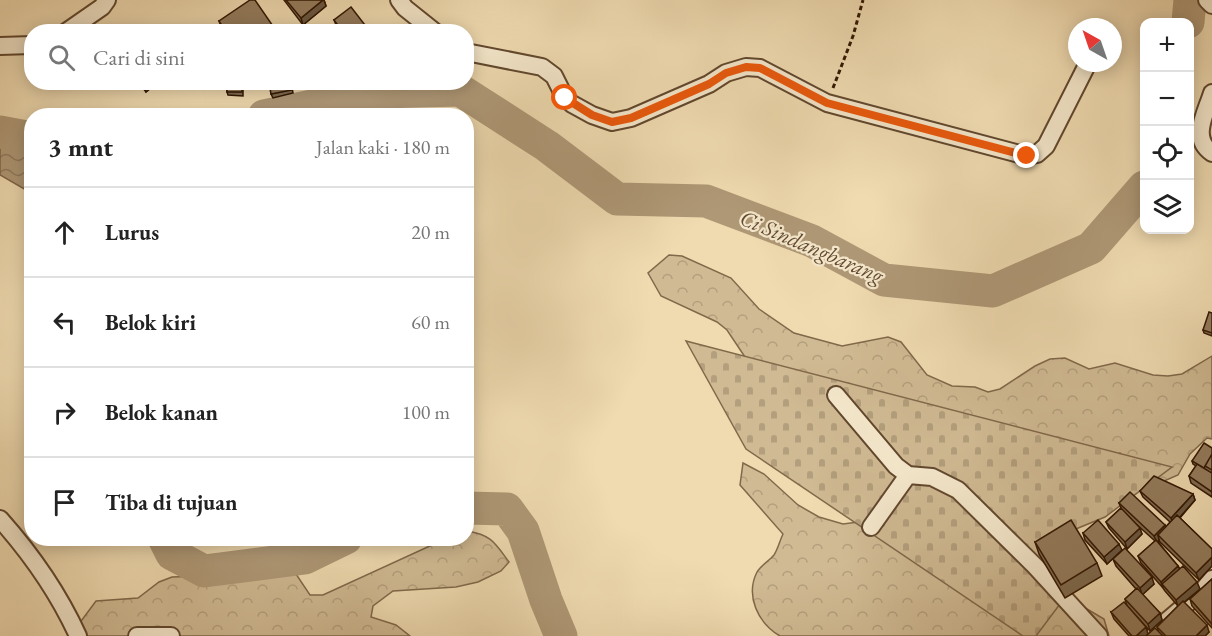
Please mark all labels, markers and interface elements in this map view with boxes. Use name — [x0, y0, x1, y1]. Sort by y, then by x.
north arrow — [1068, 18, 1122, 72]
map controls — [1140, 18, 1194, 234]
button: + — [1140, 18, 1194, 72]
search box — [24, 24, 474, 90]
icon: search — [45, 41, 78, 74]
text: Cari di sini — [93, 43, 185, 72]
button: − — [1140, 72, 1194, 126]
route start — [551, 84, 577, 110]
button: locate — [1140, 126, 1194, 180]
text: 3 mnt — [48, 130, 113, 164]
text: Jalan kaki · 180 m — [316, 134, 450, 160]
route end — [1013, 142, 1039, 168]
button: layers — [1140, 180, 1194, 234]
water label: Ci Sindangbarang — [736, 203, 889, 290]
icon: ahead — [48, 216, 81, 249]
text: Lurus — [105, 218, 159, 247]
text: 20 m — [411, 219, 450, 245]
icon: left — [48, 306, 81, 339]
text: Belok kiri — [105, 308, 196, 337]
text: 60 m — [411, 309, 450, 335]
icon: right — [48, 396, 81, 429]
text: Belok kanan — [105, 398, 218, 427]
text: 100 m — [402, 399, 450, 425]
icon: arrive — [48, 486, 81, 519]
text: Tiba di tujuan — [105, 488, 237, 517]

